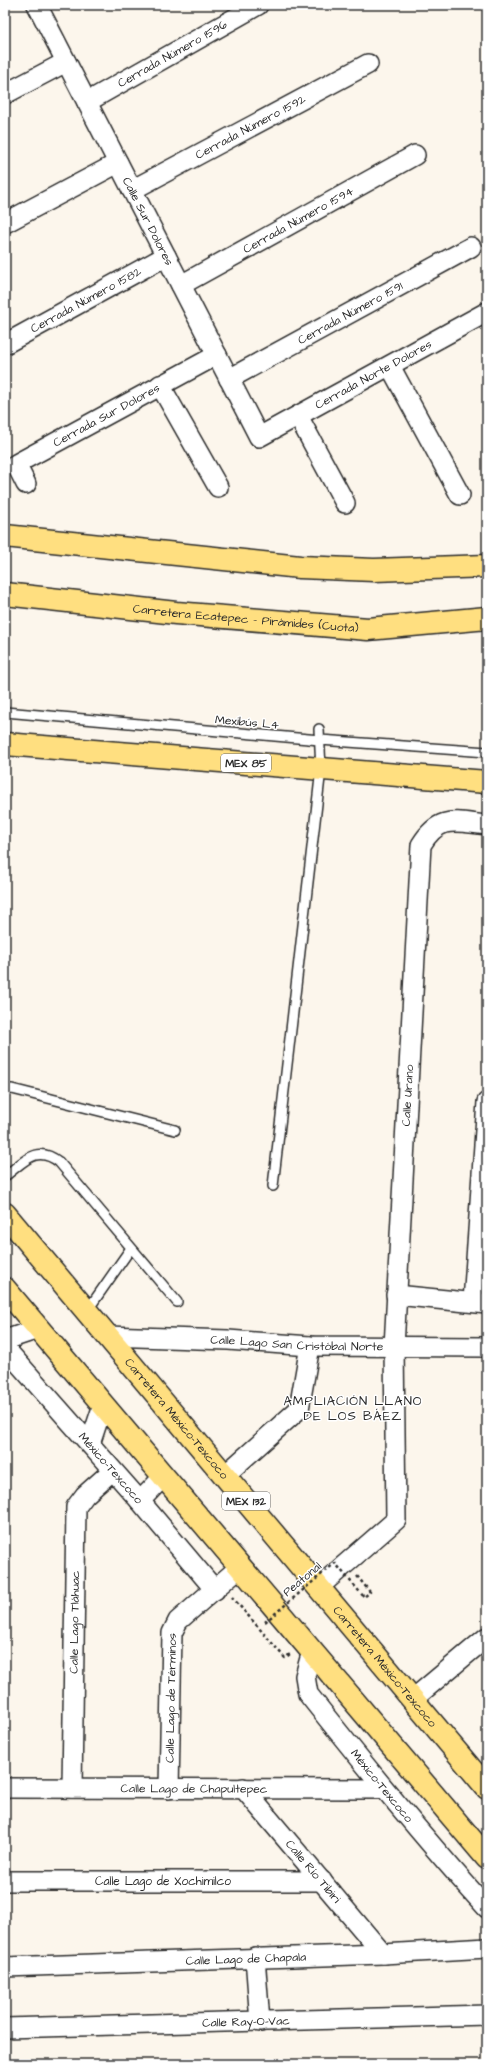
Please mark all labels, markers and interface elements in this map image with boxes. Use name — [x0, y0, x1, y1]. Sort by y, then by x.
street label: Cerrada Número 1596 — [115, 16, 231, 92]
street label: Cerrada Número 1592 — [192, 91, 309, 164]
street label: Calle Sur Dolores — [118, 174, 177, 269]
street label: Cerrada Número 1594 — [240, 183, 357, 258]
street label: Cerrada Número 1582 — [28, 263, 144, 337]
street label: Cerrada Número 1591 — [295, 278, 406, 349]
street label: Cerrada Norte Dolores — [312, 336, 435, 414]
street label: Cerrada Sur Dolores — [50, 380, 163, 451]
street label: Carretera Ecatepec - Pirámides (Cuota) — [132, 600, 359, 637]
street label: Mexibús L4 — [214, 711, 280, 734]
road number: MEX 85 — [221, 754, 271, 772]
street label: Calle Urano — [398, 1064, 418, 1127]
street label: Calle Lago San Cristóbal Norte — [210, 1331, 384, 1355]
street label: Carretera México-Texcoco — [120, 1355, 232, 1483]
district label: AMPLIACIÓN LLANO DE LOS BÁEZ — [283, 1392, 423, 1425]
street label: México-Texcoco — [74, 1429, 147, 1508]
road number: MEX 132 — [222, 1492, 270, 1510]
street label: Peatonal — [279, 1558, 325, 1601]
street label: Calle Lago Tláhuac — [66, 1570, 84, 1674]
street label: Carretera México-Texcoco — [329, 1603, 441, 1731]
street label: Calle Lago de Términos — [162, 1633, 181, 1763]
street label: México-Texcoco — [346, 1746, 417, 1827]
street label: Calle Lago de Chapultepec — [121, 1780, 268, 1798]
street label: Calle Río Tibiri — [281, 1836, 345, 1907]
street label: Calle Lago de Xochimilco — [95, 1873, 231, 1891]
street label: Calle Lago de Chapala — [185, 1949, 306, 1970]
street label: Calle Ray-O-Vac — [202, 2012, 290, 2032]

